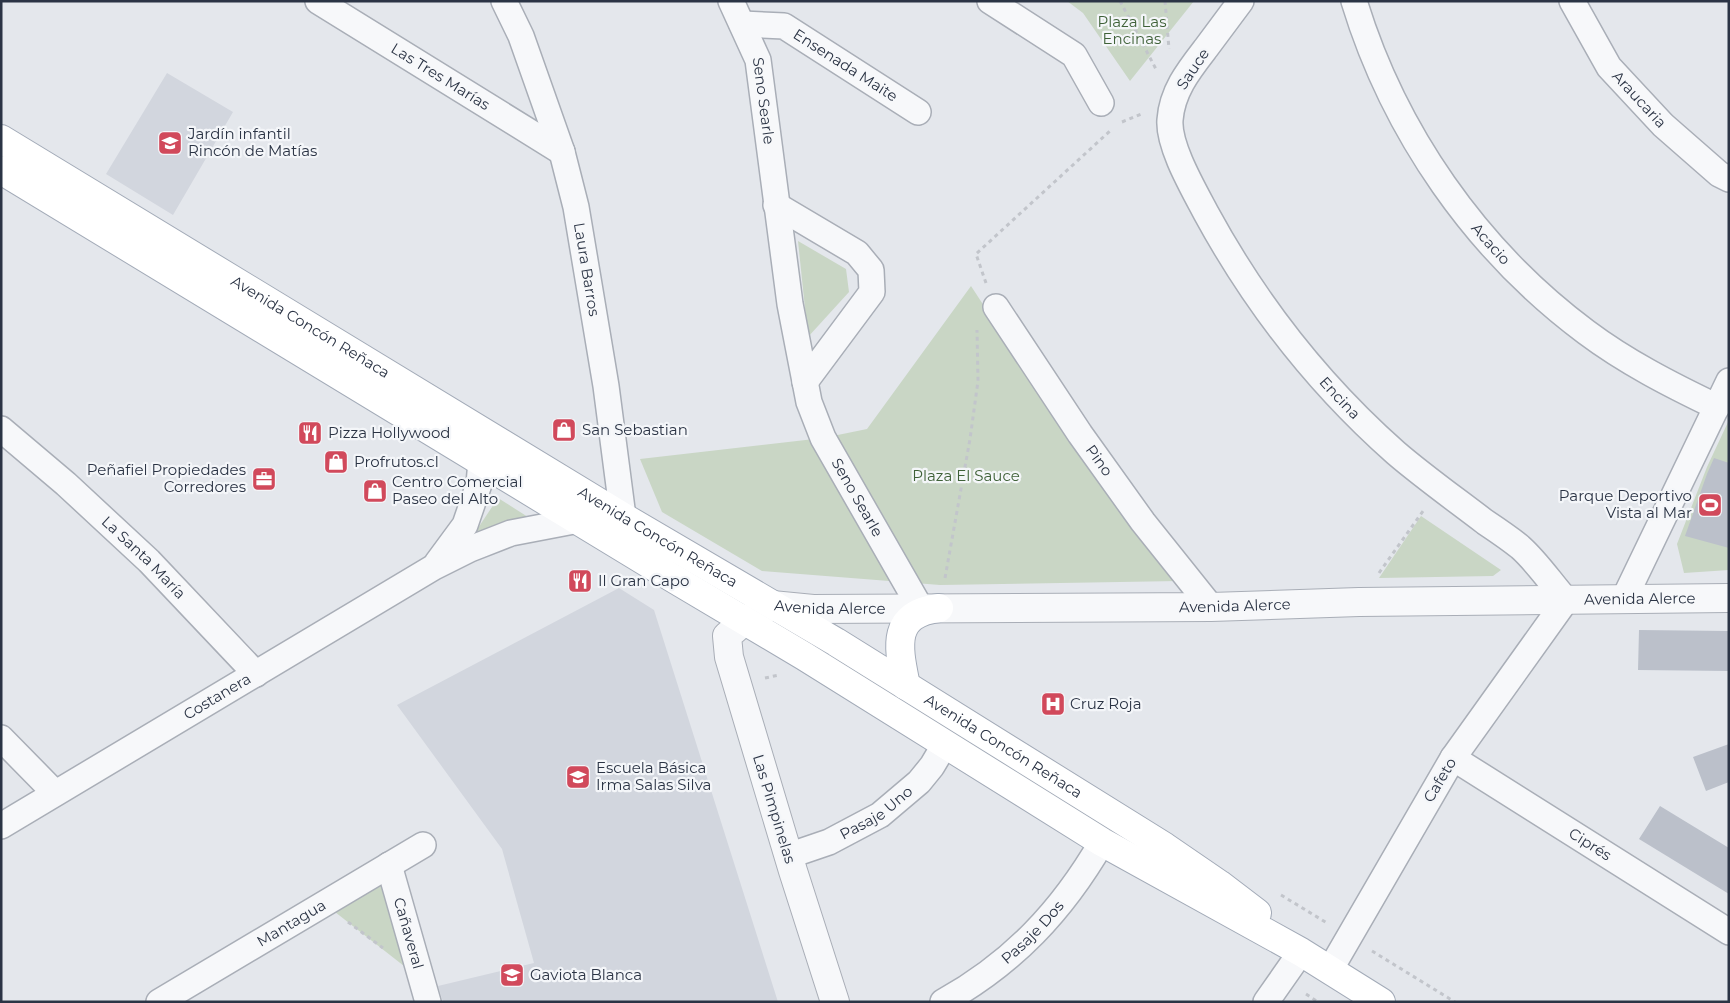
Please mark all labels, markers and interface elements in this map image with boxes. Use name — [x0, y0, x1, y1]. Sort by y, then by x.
park label: Plaza Las Encinas — [1097, 12, 1167, 48]
street label: Ensenada Maite — [790, 24, 902, 106]
street label: Las Tres Marías — [388, 39, 494, 114]
street label: Sauce — [1172, 45, 1213, 93]
street label: Seno Searle — [749, 56, 779, 145]
street label: Araucaria — [1608, 67, 1671, 132]
place label: Jardín infantil Rincón de Matías — [187, 124, 317, 160]
school or university icon: Jardín infantil Rincón de Matías — [157, 130, 183, 156]
street label: Acacio — [1467, 219, 1515, 269]
street label: Laura Barros — [570, 221, 604, 318]
street label: Avenida Concón Reñaca — [228, 271, 393, 382]
street label: Encina — [1315, 372, 1365, 423]
shop icon: San Sebastian — [551, 417, 577, 443]
restaurant icon: Pizza Hollywood — [297, 420, 323, 446]
place label: San Sebastian — [582, 420, 688, 439]
place label: Pizza Hollywood — [328, 423, 451, 442]
street label: Pino — [1082, 441, 1117, 480]
shop icon: Profrutos.cl — [323, 449, 349, 475]
place label: Profrutos.cl — [354, 452, 439, 471]
street label: Seno Searle — [827, 454, 888, 540]
place label: Peñafiel Propiedades Corredores — [87, 460, 246, 496]
office icon: Peñafiel Propiedades Corredores — [251, 466, 277, 492]
park label: Plaza El Sauce — [912, 466, 1020, 485]
place label: Centro Comercial Paseo del Alto — [392, 472, 523, 508]
shop icon: Centro Comercial Paseo del Alto — [362, 478, 388, 504]
street label: Avenida Concón Reñaca — [575, 482, 741, 591]
place label: Parque Deportivo Vista al Mar — [1559, 486, 1692, 522]
sports icon: Parque Deportivo Vista al Mar — [1697, 492, 1723, 518]
street label: La Santa María — [98, 512, 190, 603]
restaurant icon: Il Gran Capo — [567, 568, 593, 594]
place label: Il Gran Capo — [598, 571, 689, 590]
street label: Avenida Alerce — [1584, 588, 1696, 609]
street label: Avenida Alerce — [1179, 594, 1291, 616]
street label: Avenida Alerce — [773, 595, 886, 618]
street label: Costanera — [180, 669, 254, 724]
street label: Avenida Concón Reñaca — [921, 690, 1086, 802]
hospital icon: Cruz Roja — [1040, 691, 1066, 717]
place label: Cruz Roja — [1070, 694, 1142, 713]
street label: Las Pimpinelas — [749, 752, 800, 866]
street label: Cafeto — [1419, 754, 1460, 805]
place label: Escuela Básica Irma Salas Silva — [596, 758, 711, 794]
school or university icon: Escuela Básica Irma Salas Silva — [565, 764, 591, 790]
street label: Pasaje Uno — [836, 781, 916, 844]
street label: Ciprés — [1565, 823, 1615, 865]
street label: Mantagua — [253, 895, 329, 951]
street label: Cañaveral — [390, 895, 428, 971]
street label: Pasaje Dos — [997, 897, 1068, 968]
school or university icon: Gaviota Blanca — [499, 962, 525, 988]
place label: Gaviota Blanca — [530, 965, 642, 984]

